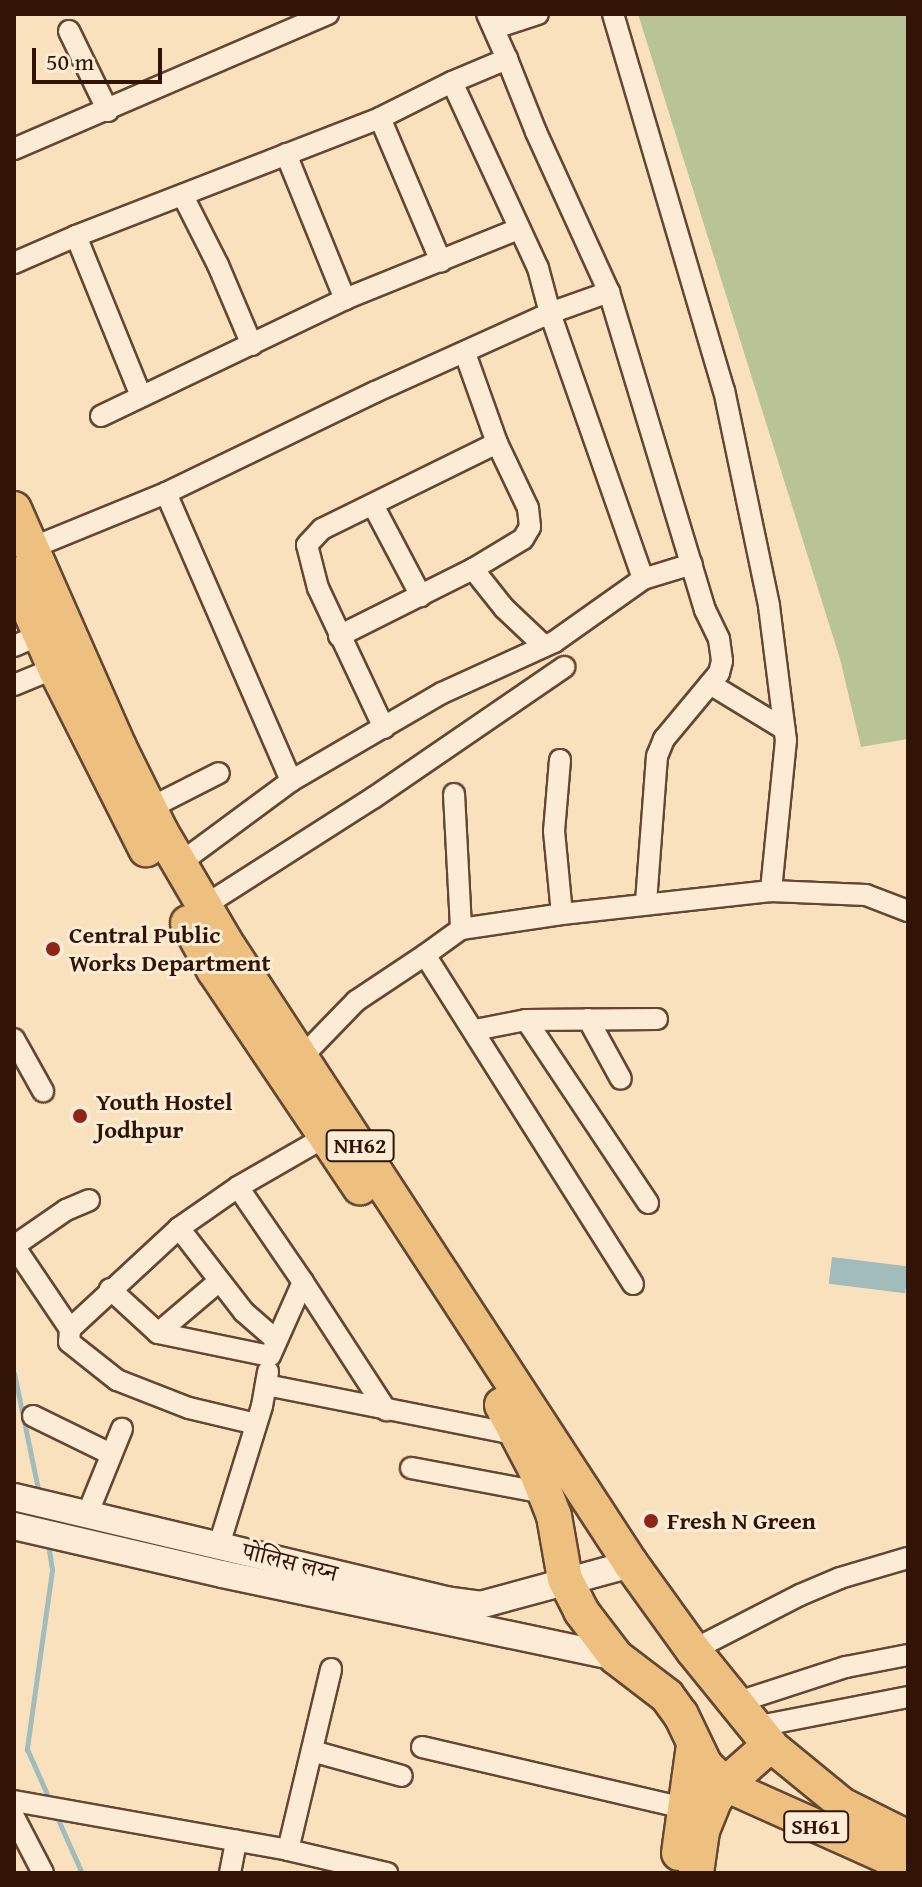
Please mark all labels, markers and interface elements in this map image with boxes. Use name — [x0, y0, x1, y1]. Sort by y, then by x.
scale bar — [36, 32, 166, 82]
text: 50 m — [46, 44, 94, 79]
place label: Central Public Works Department — [69, 921, 271, 977]
marker: Central Public Works Department — [44, 940, 62, 958]
place label: Youth Hostel Jodhpur — [96, 1088, 233, 1144]
marker: Youth Hostel Jodhpur — [71, 1107, 89, 1125]
road number: NH62 — [324, 1128, 396, 1164]
place label: Fresh N Green — [667, 1507, 816, 1535]
marker: Fresh N Green — [642, 1512, 660, 1530]
street label: पोलिस लय्न — [239, 1536, 341, 1588]
road number: SH61 — [782, 1809, 850, 1845]

